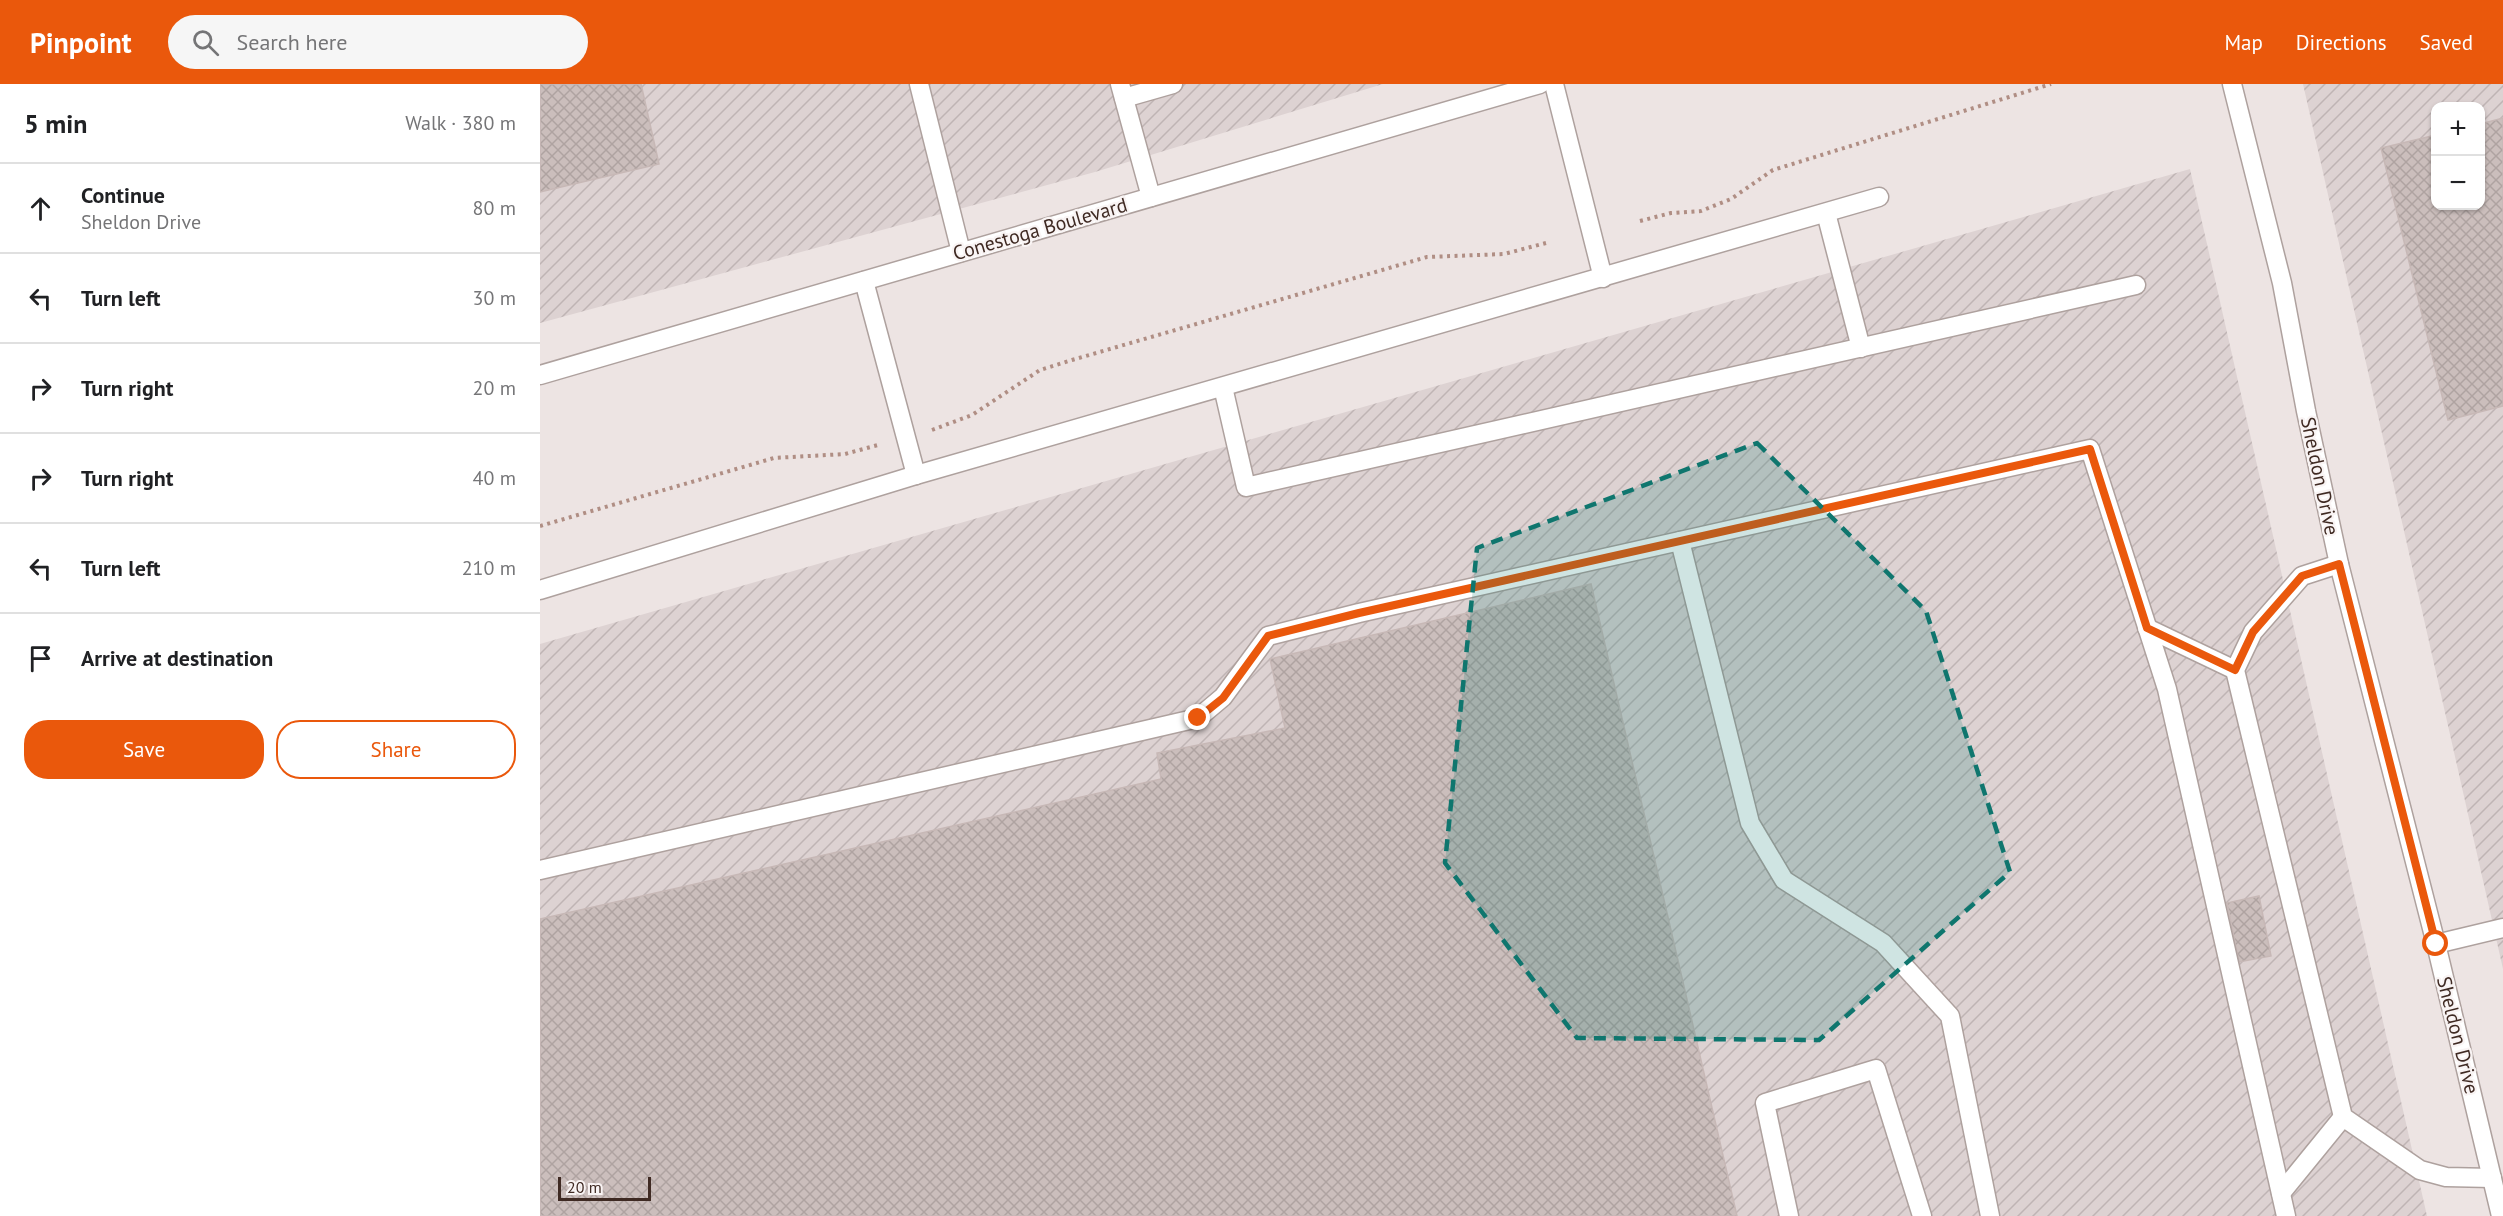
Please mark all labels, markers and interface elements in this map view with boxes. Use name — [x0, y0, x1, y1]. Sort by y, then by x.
search box — [168, 15, 588, 69]
text: Pinpoint — [30, 24, 132, 61]
icon: search — [189, 26, 222, 59]
text: Search here — [237, 28, 347, 56]
text: Map — [2224, 29, 2263, 56]
text: Directions — [2296, 29, 2387, 56]
text: Saved — [2420, 29, 2473, 56]
map controls — [2431, 102, 2485, 210]
button: + — [2431, 102, 2485, 156]
text: 5 min — [24, 107, 87, 140]
text: Walk · 380 m — [405, 110, 516, 136]
button: − — [2431, 156, 2485, 210]
text: Continue — [81, 181, 165, 209]
icon: ahead — [24, 192, 57, 225]
street label: Conestoga Boulevard — [950, 192, 1130, 266]
text: 80 m — [473, 195, 516, 221]
text: Sheldon Drive — [81, 209, 201, 235]
icon: left — [24, 282, 57, 315]
text: Turn left — [81, 284, 161, 312]
text: 30 m — [473, 285, 516, 311]
icon: right — [24, 372, 57, 405]
text: Turn right — [81, 374, 173, 402]
text: 20 m — [473, 375, 516, 401]
street label: Sheldon Drive — [2295, 415, 2345, 537]
icon: right — [24, 462, 57, 495]
text: Turn right — [81, 464, 173, 492]
text: 40 m — [473, 465, 516, 491]
icon: left — [24, 552, 57, 585]
text: Turn left — [81, 554, 161, 582]
text: 210 m — [462, 555, 516, 581]
icon: arrive — [24, 642, 57, 675]
text: Arrive at destination — [81, 644, 273, 672]
route end — [1184, 704, 1210, 730]
button: Save — [24, 720, 264, 779]
button: Share — [276, 720, 516, 779]
route start — [2422, 930, 2448, 956]
street label: Sheldon Drive — [2431, 974, 2485, 1096]
scale bar — [558, 1174, 651, 1202]
text: 20 m — [567, 1177, 602, 1197]

